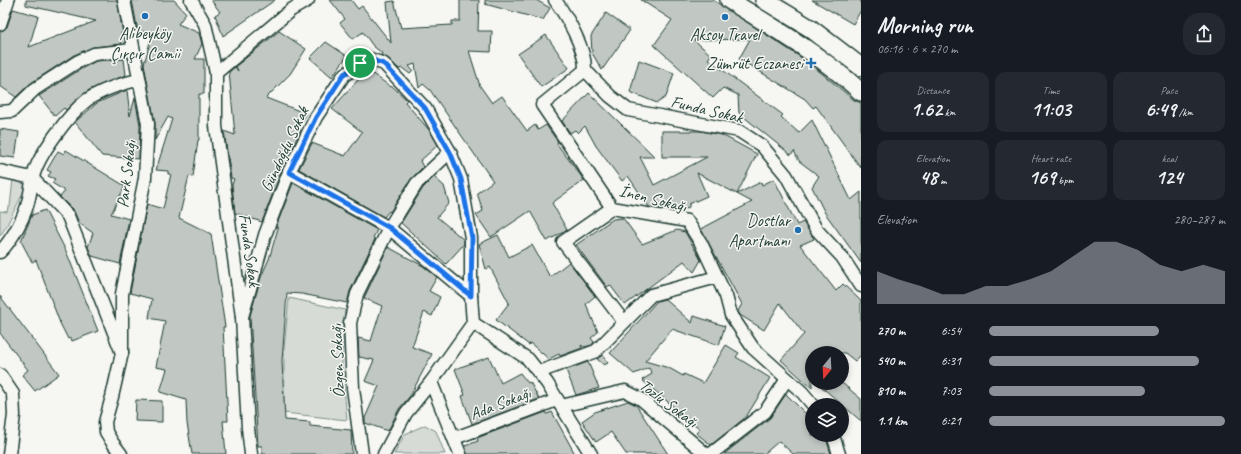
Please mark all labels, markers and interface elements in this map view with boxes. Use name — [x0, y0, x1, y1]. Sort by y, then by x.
marker: Alibeyköy Çırçır Camii — [140, 11, 150, 21]
marker: Aksoy Travel — [720, 12, 730, 22]
text: Morning run — [877, 12, 973, 40]
button: share — [1183, 13, 1225, 55]
place label: Alibeyköy Çırçır Camii — [110, 23, 182, 65]
place label: Aksoy Travel — [690, 24, 763, 45]
text: 06:16 · 6 × 270 m — [877, 41, 958, 57]
pin — [343, 46, 377, 80]
icon: arrive — [349, 52, 371, 74]
place label: Zümrüt Eczanesi — [706, 53, 806, 74]
marker: Zümrüt Eczanesi — [806, 58, 816, 68]
text: Distance — [917, 83, 949, 97]
text: Time — [1043, 83, 1059, 97]
text: Pace — [1161, 83, 1177, 97]
street label: Funda Sokak — [669, 91, 747, 128]
text: 1.62 — [911, 97, 942, 122]
text: 11:03 — [1031, 97, 1071, 122]
text: 6:49 — [1145, 97, 1176, 122]
street label: Gündoğdu Sokak — [256, 102, 314, 195]
text: km — [942, 105, 955, 119]
text: /km — [1176, 105, 1193, 119]
street label: Park Sokağı — [112, 138, 141, 209]
text: Elevation — [916, 151, 950, 165]
text: Heart rate — [1031, 151, 1071, 165]
text: kcal — [1162, 151, 1176, 165]
text: 48 — [920, 165, 938, 190]
text: 169 — [1029, 165, 1056, 190]
text: 124 — [1156, 165, 1183, 190]
text: m — [938, 173, 946, 187]
text: bpm — [1056, 173, 1073, 187]
street label: İnen Sokağı — [617, 180, 689, 217]
place label: Dostlar Apartmanı — [729, 210, 792, 251]
street label: Funda Sokak — [234, 212, 265, 290]
text: Elevation — [877, 212, 917, 228]
text: 280–287 m — [1174, 212, 1225, 228]
marker: Dostlar Apartmanı — [793, 225, 803, 235]
street label: Özgen Sokağı — [326, 323, 349, 398]
text: 270 m — [877, 323, 905, 339]
text: 6:54 — [941, 323, 961, 339]
north arrow — [805, 346, 849, 390]
map controls — [805, 346, 849, 442]
text: 540 m — [877, 353, 905, 369]
text: 6:31 — [941, 353, 961, 369]
street label: Tozlu Sokağı — [635, 375, 703, 433]
street label: Ada Sokağı — [467, 382, 534, 425]
text: 810 m — [877, 383, 905, 399]
text: 7:03 — [941, 383, 961, 399]
button: layers — [805, 398, 849, 442]
text: 1.1 km — [877, 413, 907, 429]
text: 6:21 — [941, 413, 961, 429]

